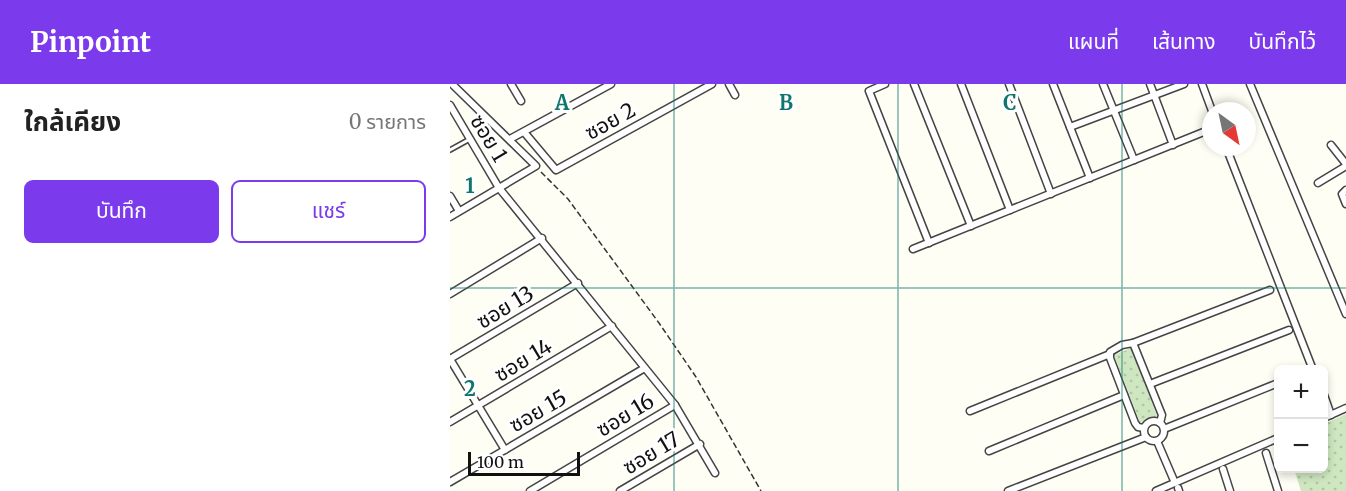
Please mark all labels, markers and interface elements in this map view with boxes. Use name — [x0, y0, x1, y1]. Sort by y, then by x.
text: Pinpoint — [30, 24, 151, 60]
text: แผนที่ — [1068, 28, 1119, 55]
text: เส้นทาง — [1152, 28, 1216, 55]
text: บันทึกไว้ — [1249, 28, 1316, 55]
text: A — [554, 90, 570, 115]
text: B — [779, 90, 793, 115]
text: C — [1003, 90, 1017, 115]
street label: ซอย 2 — [580, 96, 640, 146]
north arrow — [1202, 102, 1256, 156]
text: ใกล้เคียง — [24, 105, 121, 138]
text: 0 รายการ — [349, 109, 426, 134]
street label: ซอย 1 — [464, 109, 514, 167]
text: 1 — [465, 173, 475, 198]
button: บันทึก — [24, 180, 219, 243]
button: แชร์ — [231, 180, 426, 243]
street label: ซอย 13 — [471, 279, 539, 335]
street label: ซอย 14 — [489, 332, 557, 388]
map controls — [1274, 365, 1328, 473]
button: + — [1274, 365, 1328, 419]
text: 2 — [464, 376, 476, 401]
street label: ซอย 15 — [504, 384, 572, 438]
street label: ซอย 16 — [591, 387, 659, 443]
button: − — [1274, 419, 1328, 473]
street label: ซอย 17 — [618, 426, 684, 480]
scale bar — [468, 449, 580, 476]
text: 100 m — [477, 452, 524, 472]

